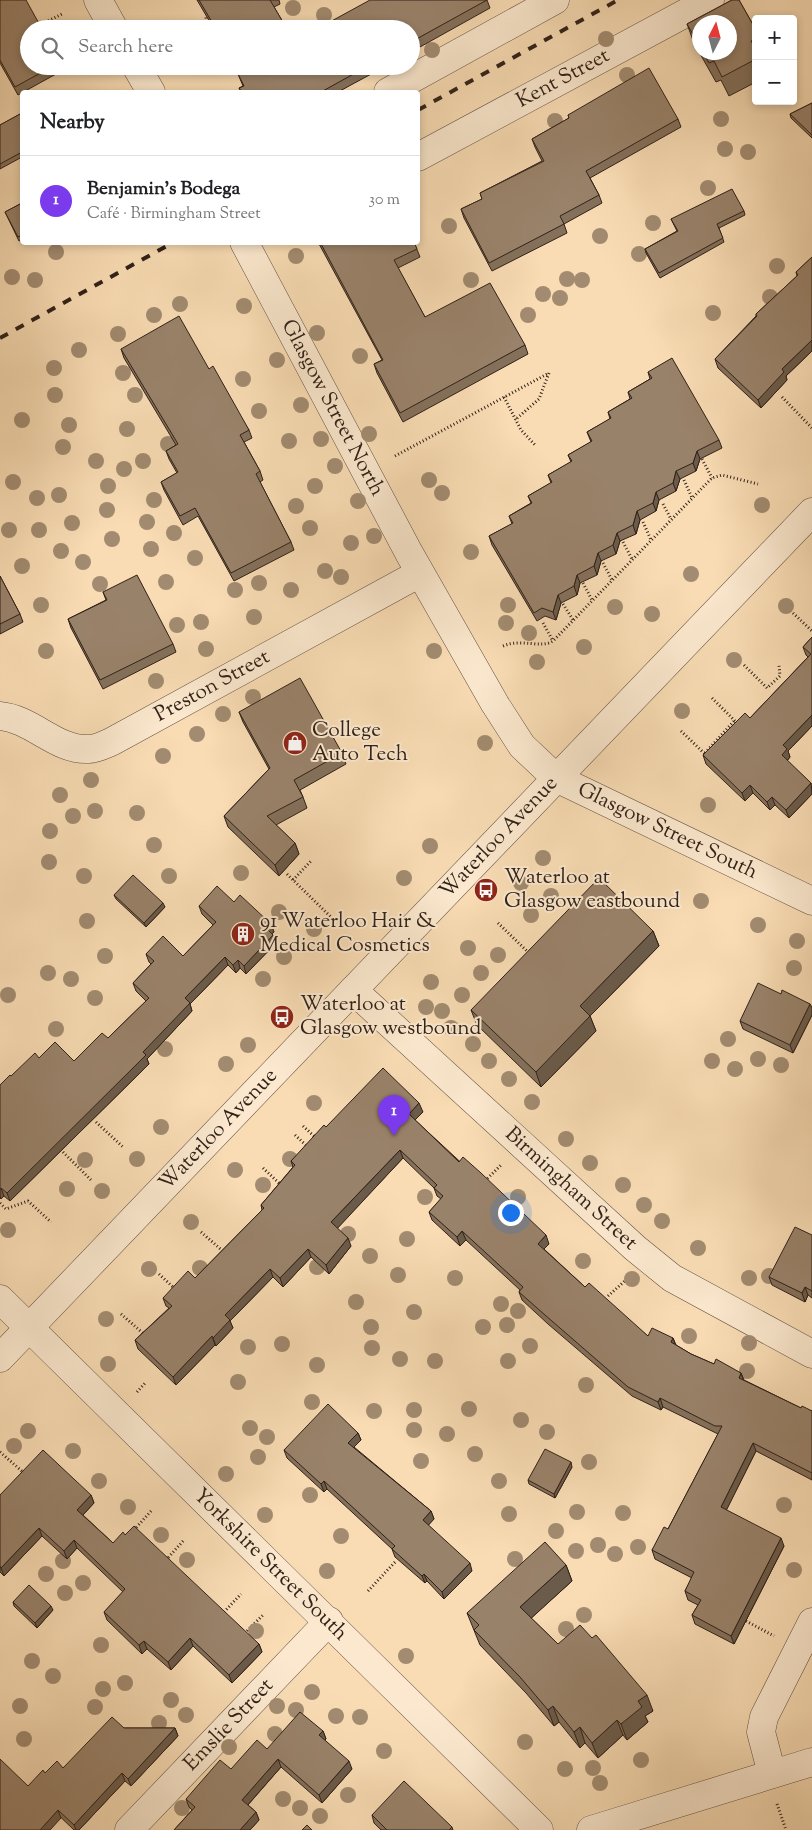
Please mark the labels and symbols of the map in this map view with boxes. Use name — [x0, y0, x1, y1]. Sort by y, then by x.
north arrow — [692, 15, 737, 60]
street label: Kent Street — [511, 41, 615, 116]
street label: Glasgow Street North — [273, 314, 391, 502]
street label: Preston Street — [149, 643, 276, 730]
place label: College Auto Tech — [312, 716, 408, 770]
shop icon: College Auto Tech — [282, 730, 308, 756]
street label: Waterloo Avenue — [433, 770, 565, 906]
street label: Glasgow Street South — [572, 775, 762, 888]
place label: Waterloo at Glasgow eastbound — [504, 863, 680, 917]
bus stop icon: Waterloo at Glasgow eastbound — [473, 877, 499, 903]
place label: 91 Waterloo Hair & Medical Cosmetics — [260, 907, 436, 961]
building icon: 91 Waterloo Hair & Medical Cosmetics — [230, 921, 256, 947]
place label: Waterloo at Glasgow westbound — [300, 990, 482, 1044]
bus stop icon: Waterloo at Glasgow westbound — [269, 1004, 295, 1030]
street label: Waterloo Avenue — [153, 1062, 285, 1198]
pin: 1 — [378, 1095, 410, 1136]
street label: Birmingham Street — [497, 1120, 644, 1258]
your location — [498, 1200, 524, 1226]
street label: Yorkshire Street South — [186, 1482, 354, 1648]
street label: Emslie Street — [177, 1672, 281, 1778]

